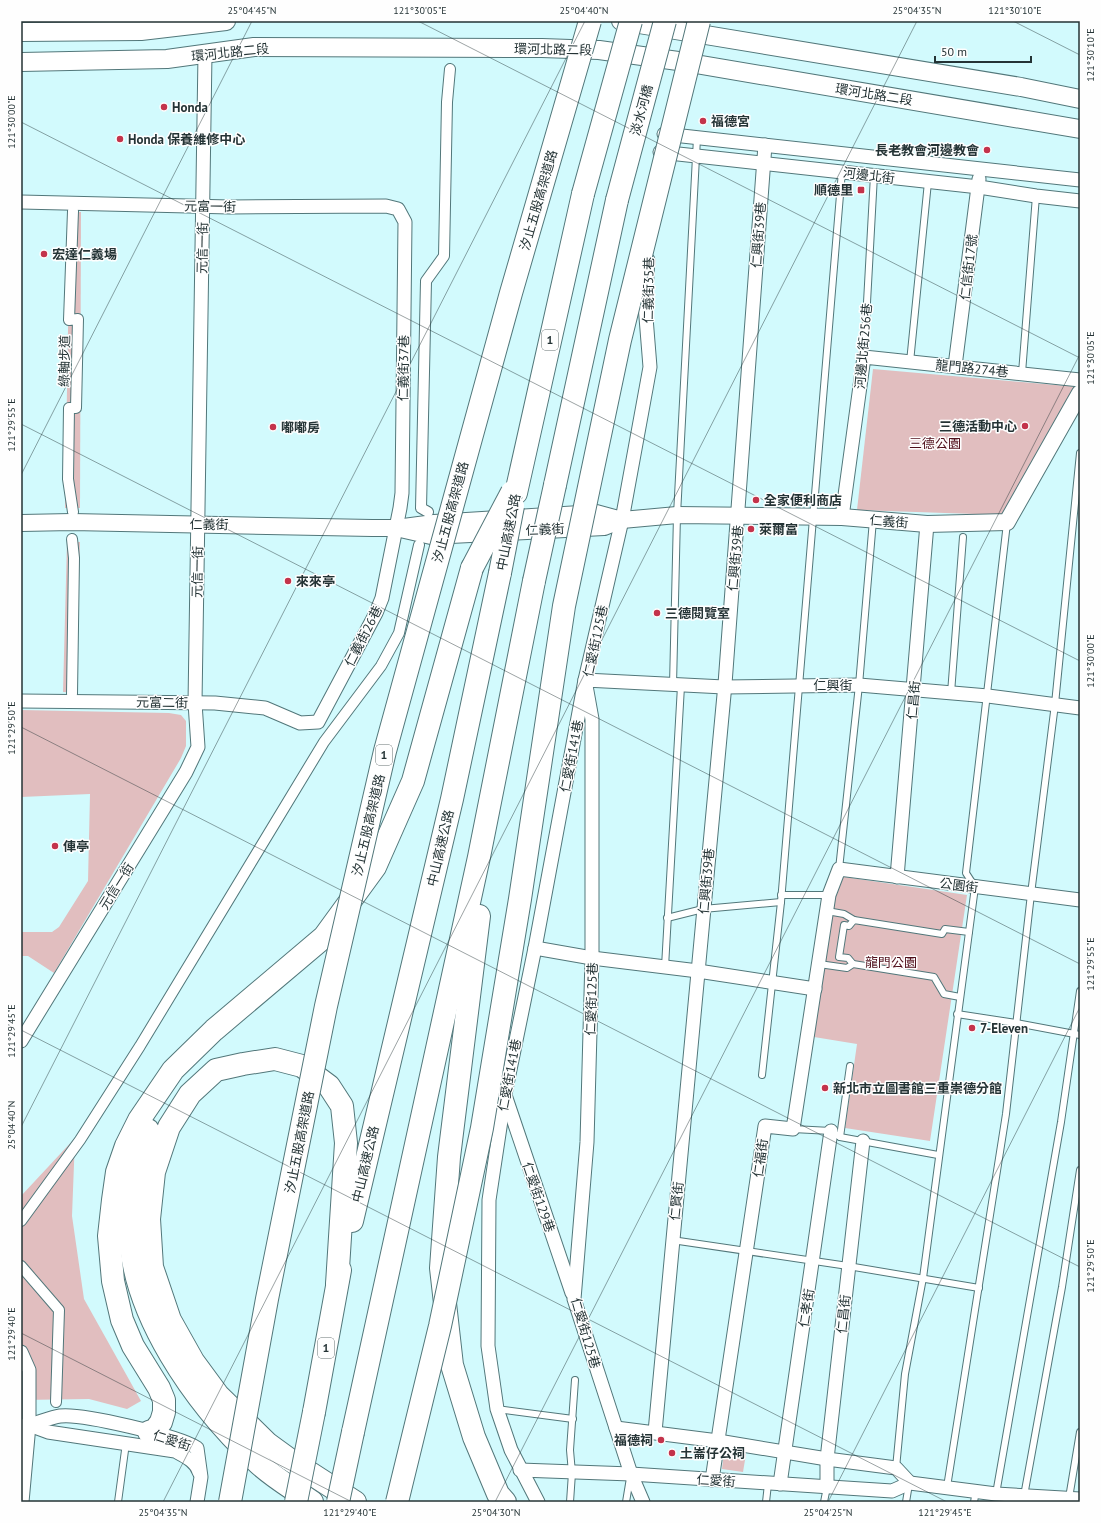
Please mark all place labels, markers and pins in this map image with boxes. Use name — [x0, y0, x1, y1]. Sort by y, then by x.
place label: Honda — [172, 99, 208, 116]
marker: Honda — [159, 102, 169, 112]
place label: 福德宮 — [711, 113, 750, 130]
marker: 福德宮 — [698, 116, 708, 126]
place label: Honda 保養維修中心 — [128, 131, 245, 148]
marker: Honda 保養維修中心 — [115, 134, 125, 144]
place label: 長老教會河邊教會 — [875, 142, 980, 159]
marker: 長老教會河邊教會 — [982, 145, 992, 155]
place label: 順德里 — [814, 182, 853, 199]
marker: 順德里 — [856, 185, 866, 195]
place label: 宏達仁義場 — [52, 246, 117, 263]
marker: 宏達仁義場 — [39, 249, 49, 259]
place label: 三德活動中心 — [939, 418, 1017, 435]
place label: 嘟嘟房 — [281, 419, 320, 436]
marker: 三德活動中心 — [1020, 421, 1030, 431]
marker: 嘟嘟房 — [268, 422, 278, 432]
place label: 全家便利商店 — [764, 492, 842, 509]
marker: 全家便利商店 — [751, 495, 761, 505]
place label: 萊爾富 — [759, 521, 798, 538]
marker: 萊爾富 — [746, 524, 756, 534]
place label: 來來亭 — [296, 573, 335, 590]
marker: 來來亭 — [283, 576, 293, 586]
place label: 三德閱覽室 — [665, 605, 730, 622]
marker: 三德閱覽室 — [652, 608, 662, 618]
place label: 俥亭 — [63, 838, 89, 855]
marker: 俥亭 — [50, 841, 60, 851]
place label: 7-Eleven — [980, 1020, 1028, 1037]
marker: 7-Eleven — [967, 1023, 977, 1033]
place label: 新北市立圖書館三重崇德分館 — [833, 1080, 1002, 1097]
marker: 新北市立圖書館三重崇德分館 — [820, 1083, 830, 1093]
place label: 福德祠 — [614, 1432, 653, 1449]
marker: 福德祠 — [656, 1435, 666, 1445]
place label: 土崙仔公祠 — [680, 1445, 745, 1462]
marker: 土崙仔公祠 — [667, 1448, 677, 1458]

